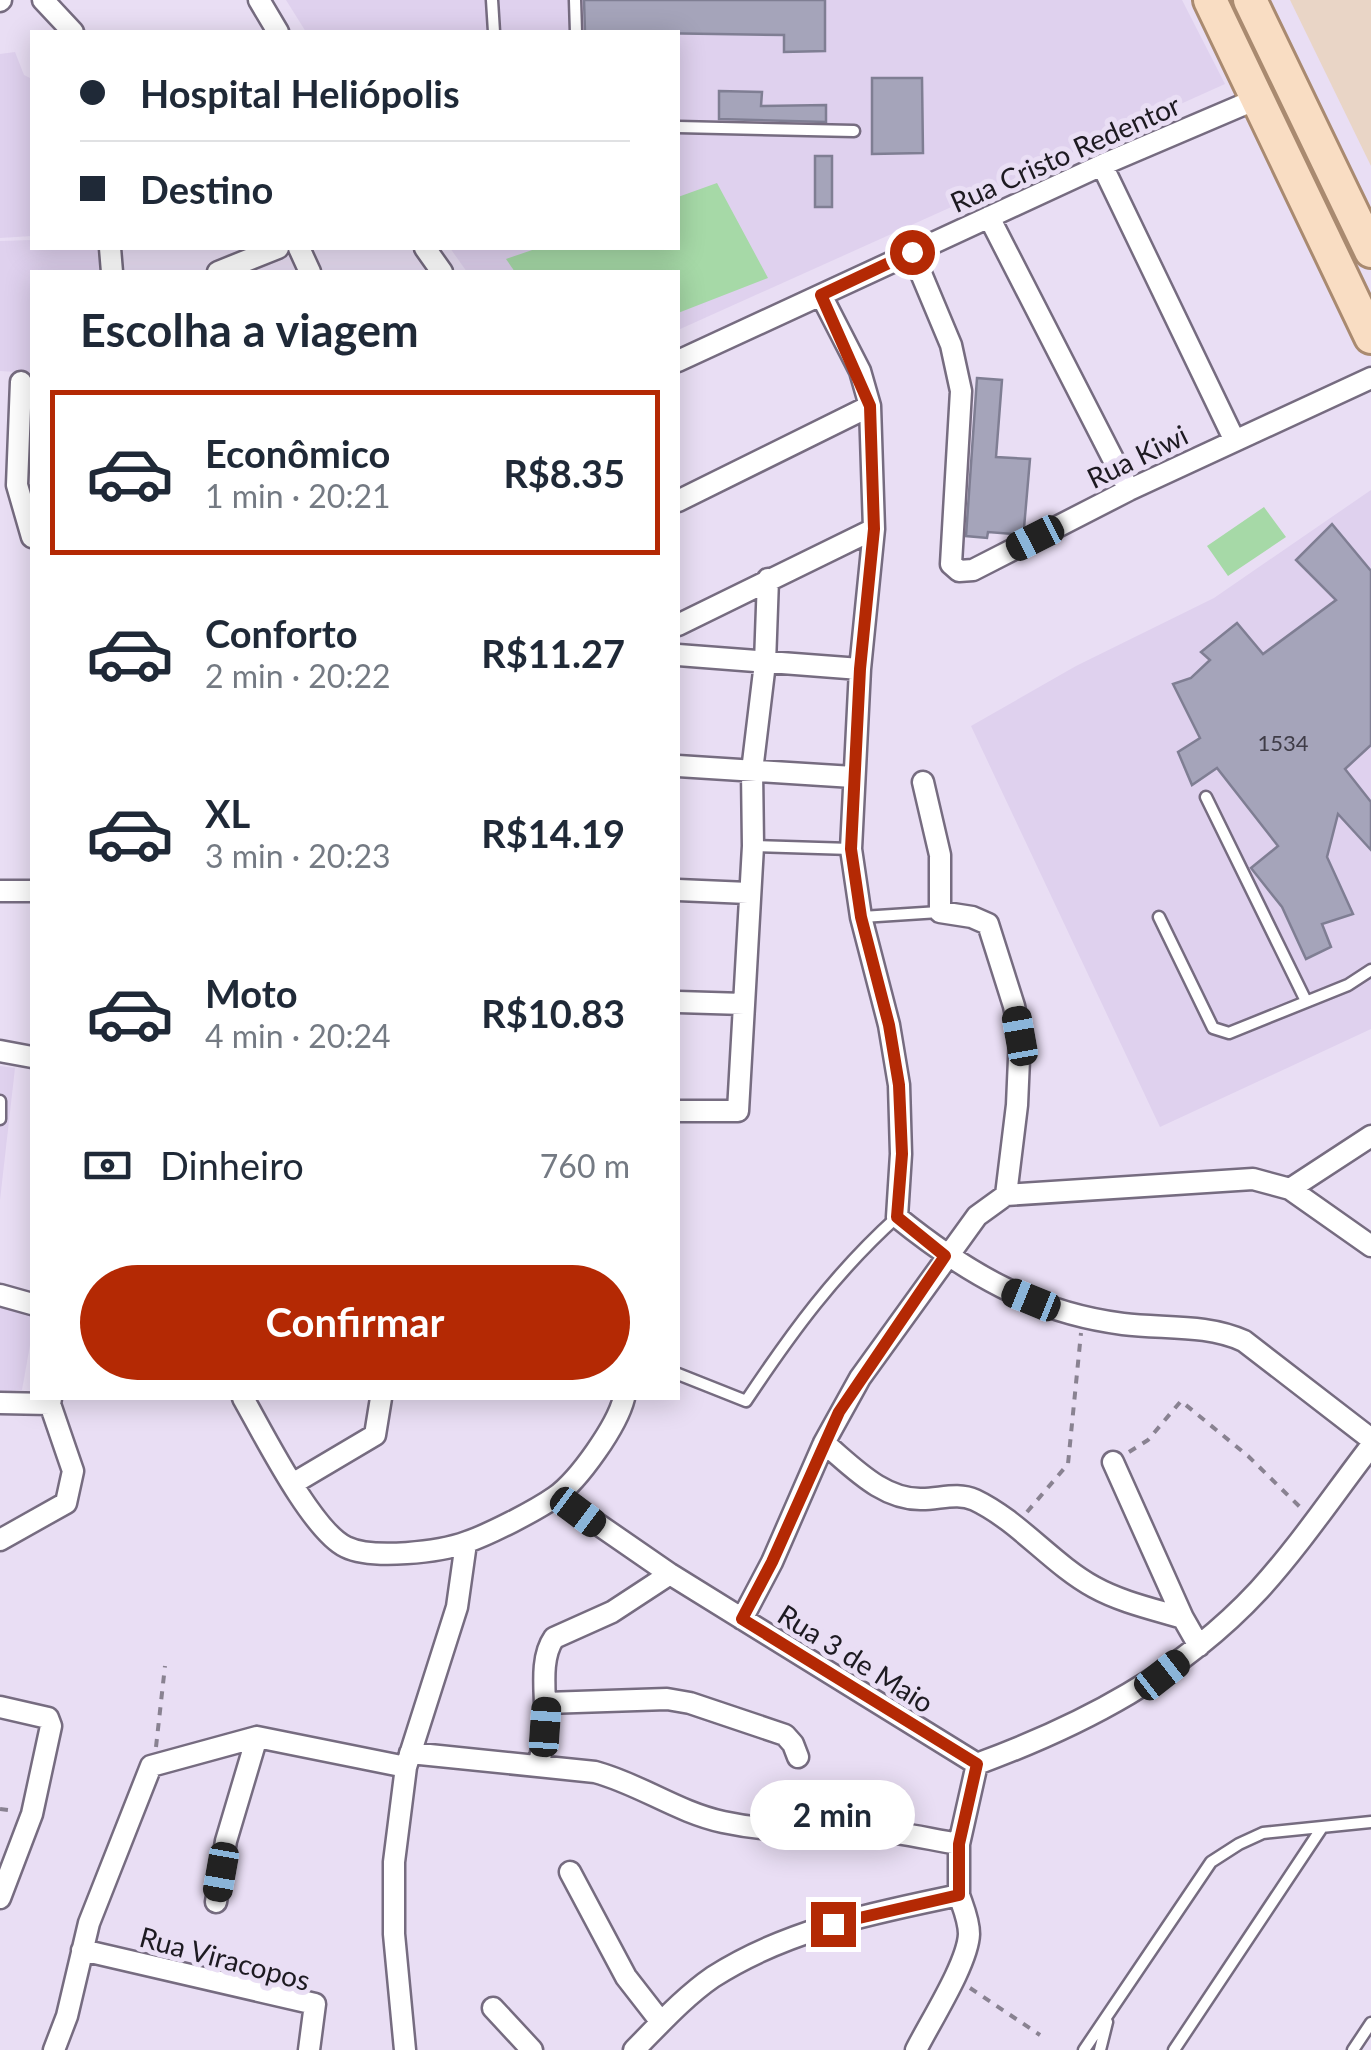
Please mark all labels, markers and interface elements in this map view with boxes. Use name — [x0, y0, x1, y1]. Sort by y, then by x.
text: Hospital Heliópolis — [140, 70, 460, 116]
street label: Rua Cristo Redentor — [945, 87, 1185, 219]
text: Destino — [140, 166, 273, 212]
route start — [890, 230, 935, 275]
text: Escolha a viagem — [80, 303, 419, 357]
street label: Rua Kiwi — [1081, 417, 1193, 495]
icon: car — [85, 428, 175, 518]
text: Econômico — [205, 430, 390, 476]
text: R$8.35 — [503, 450, 625, 496]
text: 1 min · 20:21 — [205, 476, 391, 515]
car — [1001, 511, 1069, 565]
icon: car — [85, 608, 175, 698]
text: Conforto — [205, 610, 358, 656]
text: R$11.27 — [481, 630, 625, 676]
text: 2 min · 20:22 — [205, 656, 391, 695]
house number: 1534 — [1257, 729, 1309, 756]
icon: car — [85, 788, 175, 878]
text: XL — [205, 790, 250, 836]
text: R$14.19 — [481, 810, 625, 856]
text: 3 min · 20:23 — [205, 836, 391, 875]
icon: car — [85, 968, 175, 1058]
text: Moto — [205, 970, 298, 1016]
text: R$10.83 — [481, 990, 625, 1036]
car — [1000, 1004, 1040, 1068]
text: 4 min · 20:24 — [205, 1016, 391, 1055]
icon: cash — [80, 1138, 135, 1193]
text: Dinheiro — [160, 1142, 304, 1188]
text: 760 m — [540, 1146, 630, 1185]
button: Confirmar — [80, 1265, 630, 1380]
car — [998, 1275, 1064, 1325]
car — [545, 1482, 611, 1542]
street label: Rua 3 de Maio — [772, 1597, 940, 1719]
car — [1129, 1645, 1195, 1705]
car — [528, 1696, 562, 1758]
callout: 2 min — [750, 1779, 916, 1849]
text: 2 min — [793, 1795, 872, 1834]
car — [201, 1840, 241, 1904]
route end — [811, 1902, 856, 1947]
street label: Rua Viracopos — [136, 1919, 314, 1997]

